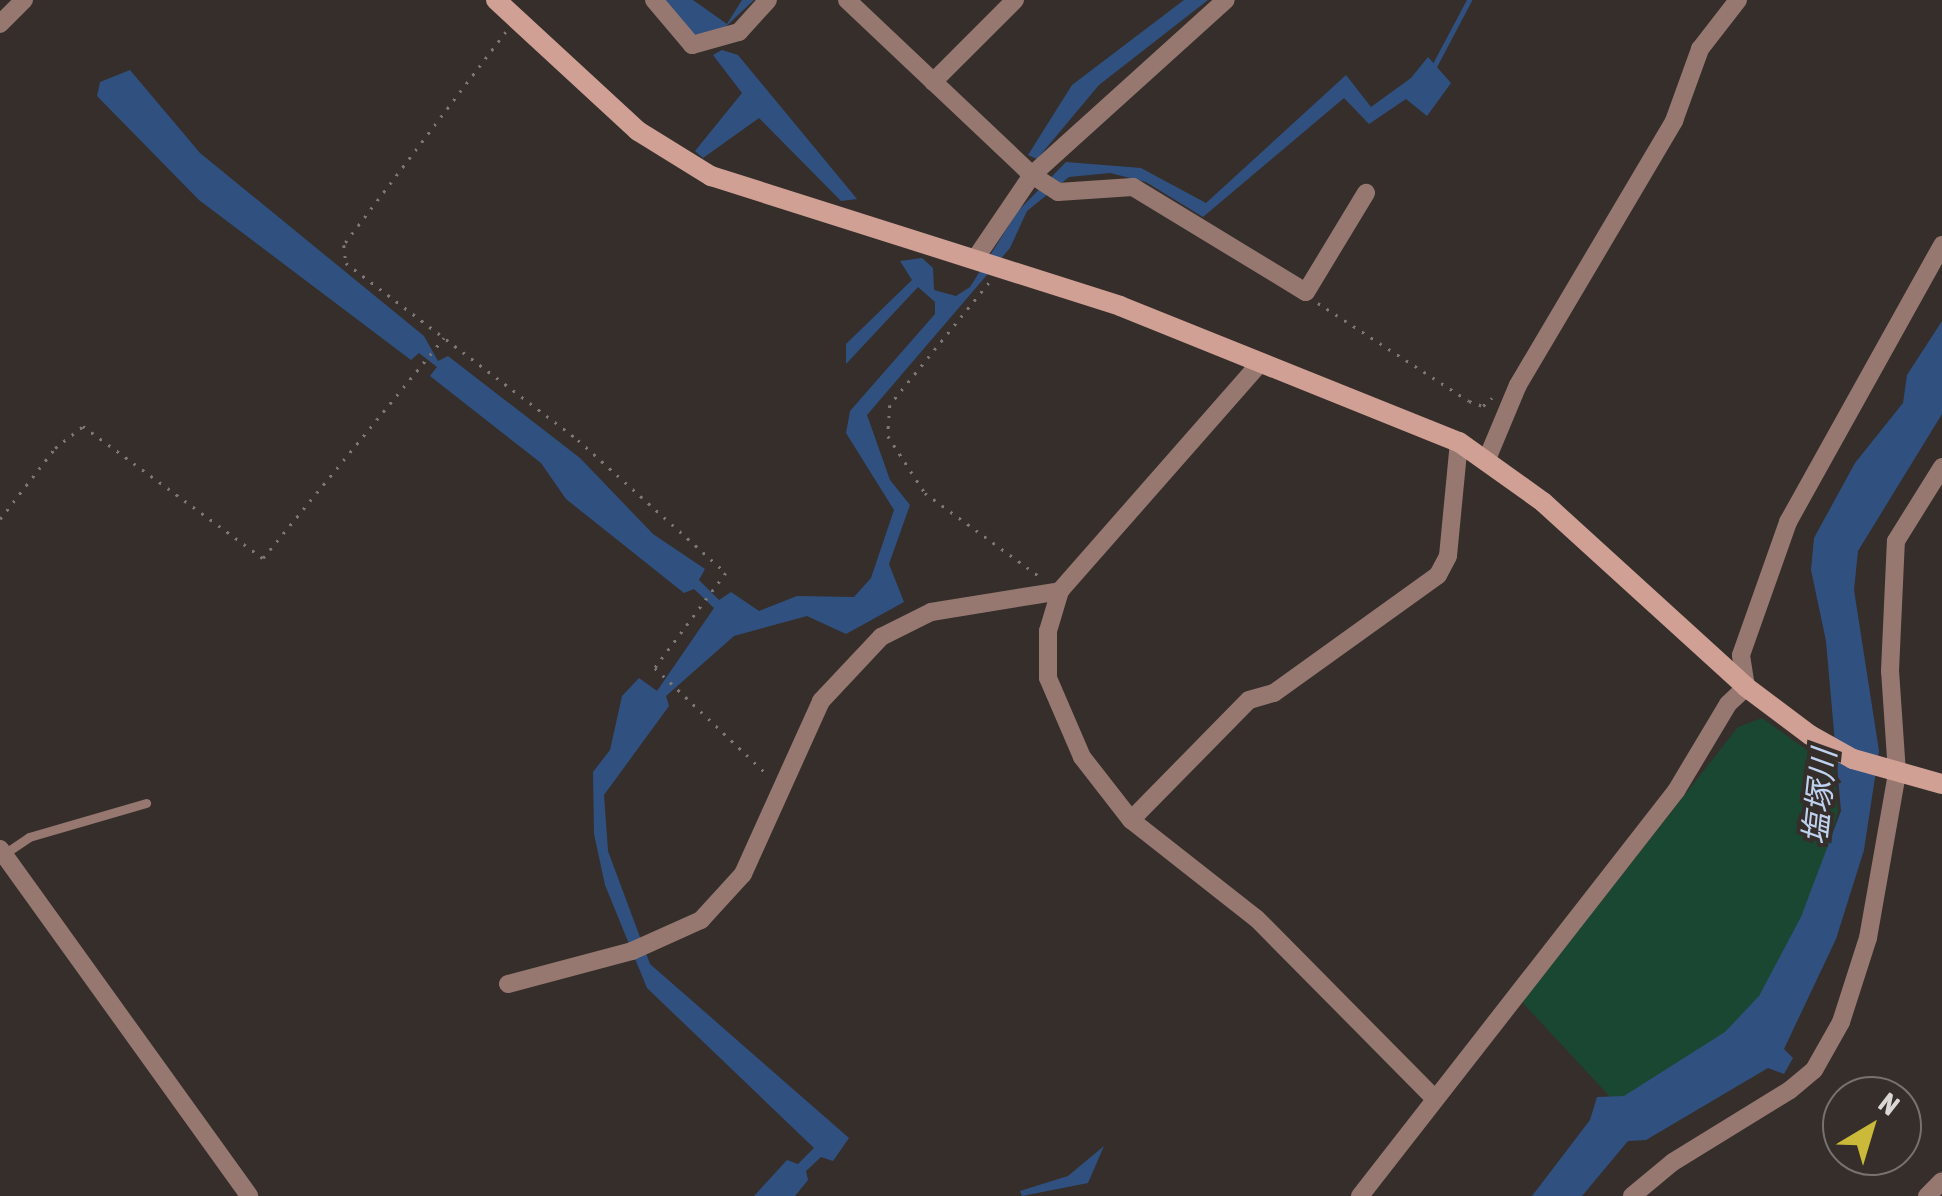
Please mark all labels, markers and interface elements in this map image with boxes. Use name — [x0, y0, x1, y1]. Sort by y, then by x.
water label: 塩塚川 — [1796, 747, 1844, 847]
north arrow — [1822, 1076, 1922, 1176]
text: N — [1873, 1086, 1906, 1122]

